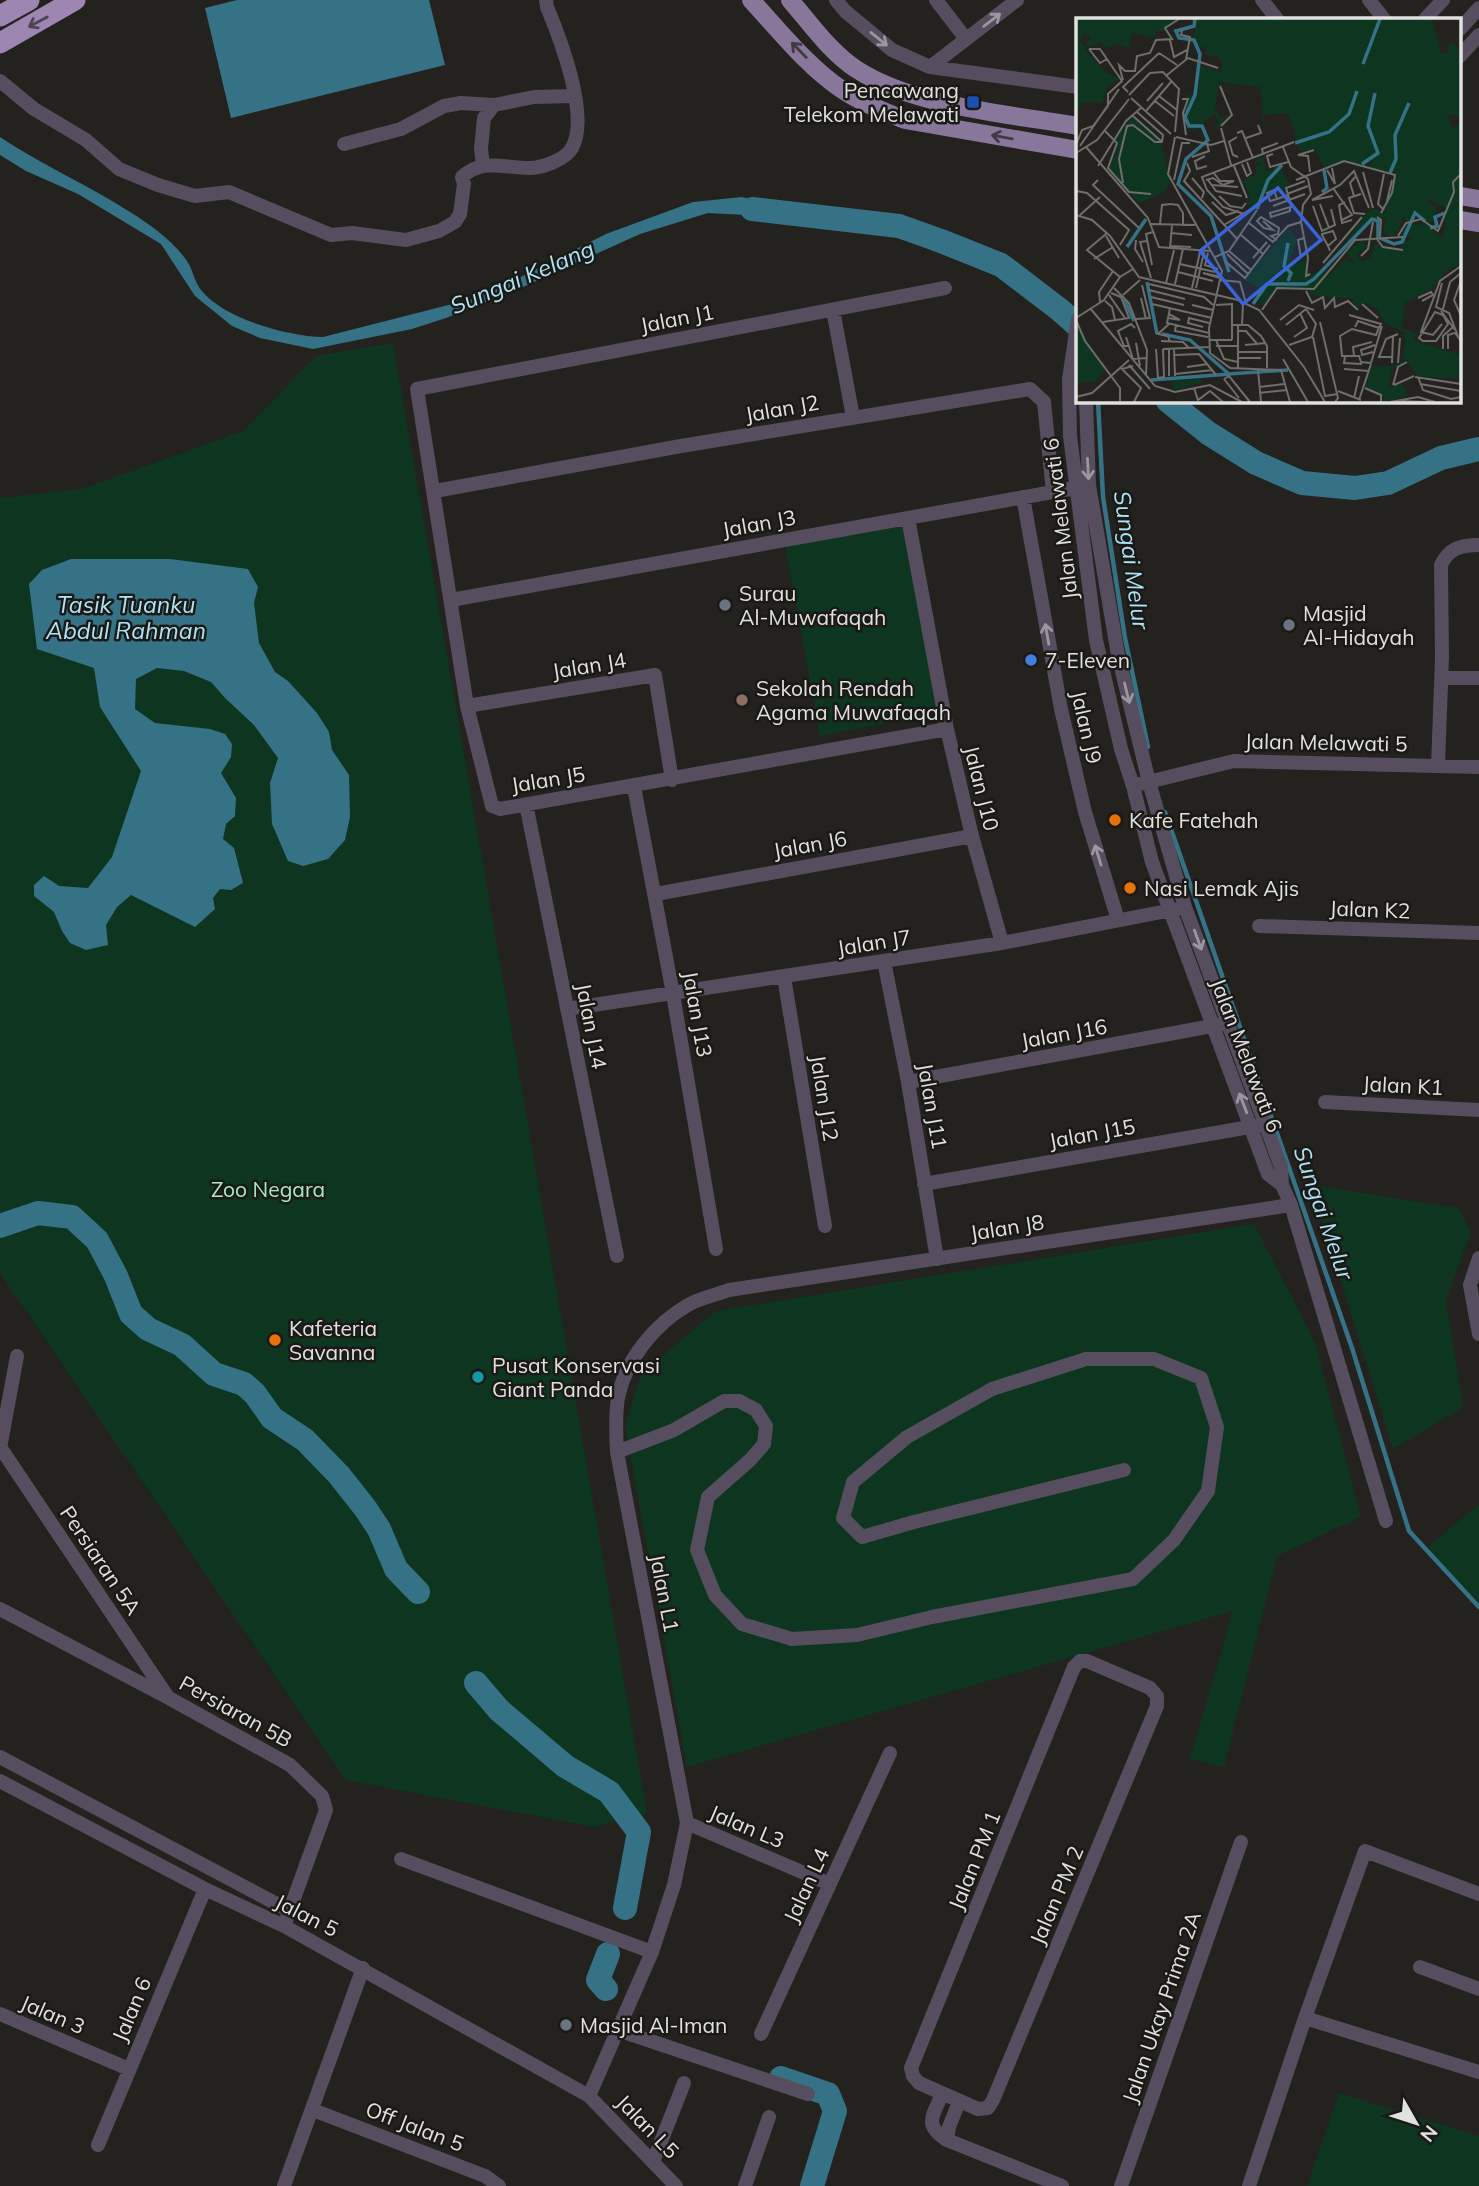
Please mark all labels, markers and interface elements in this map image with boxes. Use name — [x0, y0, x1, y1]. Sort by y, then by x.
one-way arrow — [982, 12, 1001, 27]
one-way arrow — [28, 16, 49, 29]
inset map — [1076, 18, 1462, 402]
one-way arrow — [870, 32, 888, 47]
one-way arrow — [790, 42, 807, 59]
place label: Pencawang Telekom Melawati — [784, 77, 959, 127]
marker: Pencawang Telekom Melawati — [965, 94, 981, 110]
one-way arrow — [991, 130, 1014, 143]
water label: Sungai Kelang — [446, 234, 599, 320]
street label: Jalan J1 — [638, 298, 716, 338]
street label: Jalan J2 — [743, 389, 821, 427]
street label: Jalan Melawati 6 — [1037, 437, 1083, 601]
one-way arrow — [1082, 457, 1095, 480]
water label: Sungai Melur — [1108, 489, 1156, 633]
street label: Jalan J3 — [720, 504, 798, 542]
place label: Surau Al-Muwafaqah — [739, 580, 886, 630]
water label: Tasik Tuanku Abdul Rahman — [45, 590, 206, 645]
marker: Surau Al-Muwafaqah — [717, 597, 733, 613]
place label: Masjid Al-Hidayah — [1303, 600, 1414, 650]
marker: Masjid Al-Hidayah — [1281, 617, 1297, 633]
one-way arrow — [1040, 623, 1053, 645]
street label: Jalan J4 — [550, 646, 628, 684]
place label: 7-Eleven — [1045, 647, 1130, 673]
marker: 7-Eleven — [1023, 652, 1039, 668]
place label: Sekolah Rendah Agama Muwafaqah — [756, 675, 951, 725]
one-way arrow — [1121, 681, 1134, 704]
street label: Jalan J9 — [1066, 688, 1108, 766]
marker: Sekolah Rendah Agama Muwafaqah — [734, 692, 750, 708]
street label: Jalan Melawati 5 — [1244, 728, 1408, 756]
street label: Jalan J10 — [959, 743, 1005, 833]
street label: Jalan J5 — [509, 760, 587, 798]
place label: Kafe Fatehah — [1129, 807, 1258, 833]
marker: Kafe Fatehah — [1107, 812, 1123, 828]
street label: Jalan J6 — [771, 825, 849, 863]
one-way arrow — [1091, 844, 1104, 866]
place label: Nasi Lemak Ajis — [1144, 875, 1299, 901]
marker: Nasi Lemak Ajis — [1122, 880, 1138, 896]
street label: Jalan K2 — [1329, 895, 1411, 923]
street label: Jalan J7 — [835, 923, 913, 961]
one-way arrow — [1192, 929, 1205, 951]
street label: Jalan J13 — [678, 969, 718, 1059]
street label: Jalan Melawati 6 — [1206, 974, 1288, 1136]
street label: Jalan J14 — [571, 981, 613, 1072]
street label: Jalan J16 — [1019, 1013, 1109, 1053]
street label: Jalan J12 — [805, 1053, 845, 1143]
street label: Jalan J11 — [913, 1061, 953, 1151]
street label: Jalan K1 — [1362, 1070, 1444, 1100]
one-way arrow — [1236, 1092, 1248, 1114]
street label: Jalan J15 — [1047, 1113, 1137, 1153]
water label: Sungai Melur — [1288, 1142, 1361, 1285]
park label: Zoo Negara — [211, 1176, 325, 1202]
street label: Jalan J8 — [968, 1208, 1046, 1246]
place label: Kafeteria Savanna — [289, 1315, 377, 1365]
marker: Kafeteria Savanna — [267, 1332, 283, 1348]
place label: Pusat Konservasi Giant Panda — [492, 1352, 660, 1402]
marker: Pusat Konservasi Giant Panda — [470, 1369, 486, 1385]
street label: Persiaran 5A — [55, 1500, 147, 1620]
street label: Jalan L1 — [645, 1552, 685, 1634]
street label: Persiaran 5B — [175, 1669, 297, 1753]
street label: Jalan L3 — [706, 1799, 788, 1853]
street label: Jalan PM 1 — [942, 1807, 1006, 1913]
street label: Jalan PM 2 — [1024, 1842, 1088, 1948]
street label: Jalan L4 — [778, 1843, 835, 1926]
street label: Jalan 5 — [271, 1888, 343, 1942]
street label: Jalan Ukay Prima 2A — [1116, 1907, 1206, 2106]
street label: Jalan 6 — [106, 1973, 156, 2045]
street label: Jalan 3 — [17, 1989, 89, 2039]
place label: Masjid Al-Iman — [580, 2012, 727, 2038]
marker: Masjid Al-Iman — [558, 2017, 574, 2033]
north arrow — [1381, 2088, 1451, 2158]
street label: Jalan L5 — [611, 2089, 685, 2163]
street label: Off Jalan 5 — [362, 2095, 468, 2157]
text: N — [1415, 2121, 1443, 2147]

